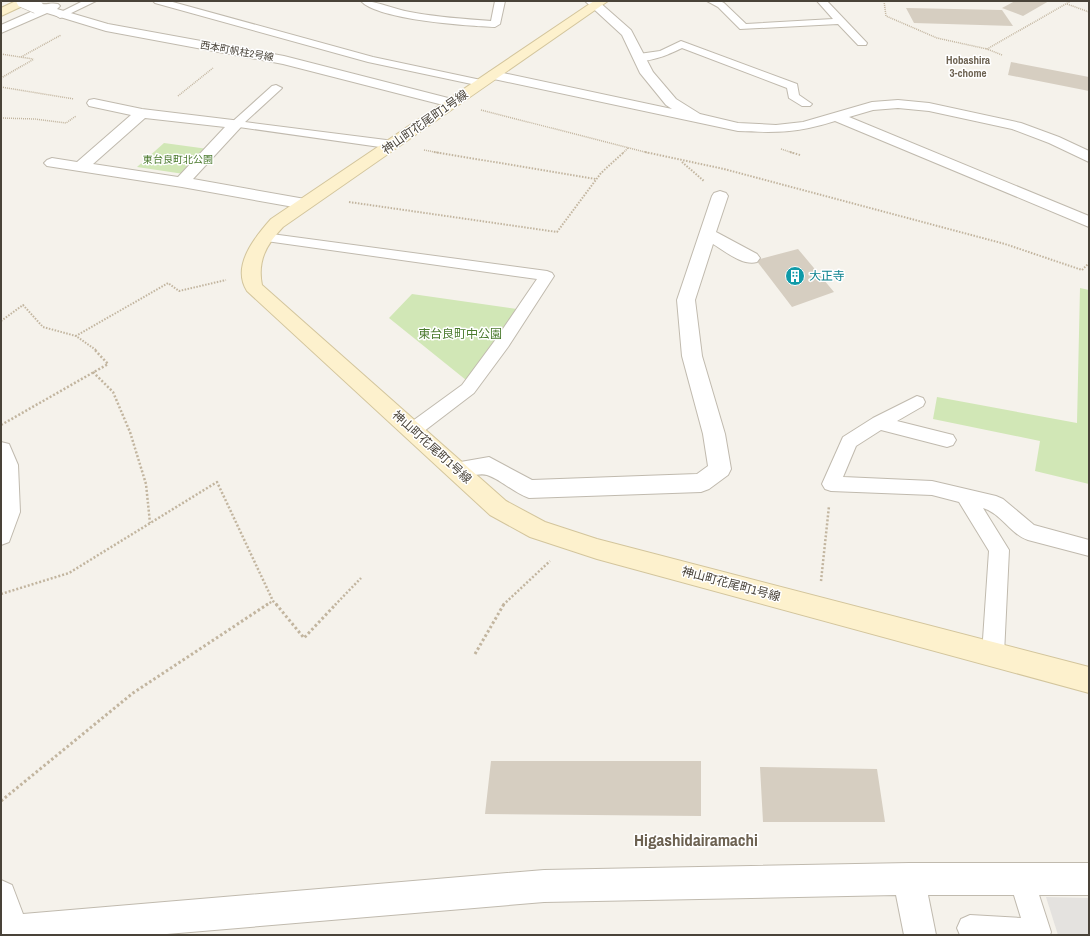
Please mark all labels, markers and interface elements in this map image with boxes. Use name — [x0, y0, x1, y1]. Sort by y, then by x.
street label: 西本町帆柱2号線 — [199, 38, 275, 64]
district label: Hobashira 3-chome — [946, 53, 990, 80]
street label: 神山町花尾町1号線 — [379, 86, 471, 158]
park label: 東台良町北公園 — [143, 153, 213, 166]
building icon: 大正寺 — [784, 265, 806, 287]
place label: 大正寺 — [809, 268, 845, 284]
park label: 東台良町中公園 — [418, 326, 502, 342]
street label: 神山町花尾町1号線 — [389, 407, 475, 487]
street label: 神山町花尾町1号線 — [680, 563, 782, 605]
district label: Higashidairamachi — [634, 828, 758, 851]

